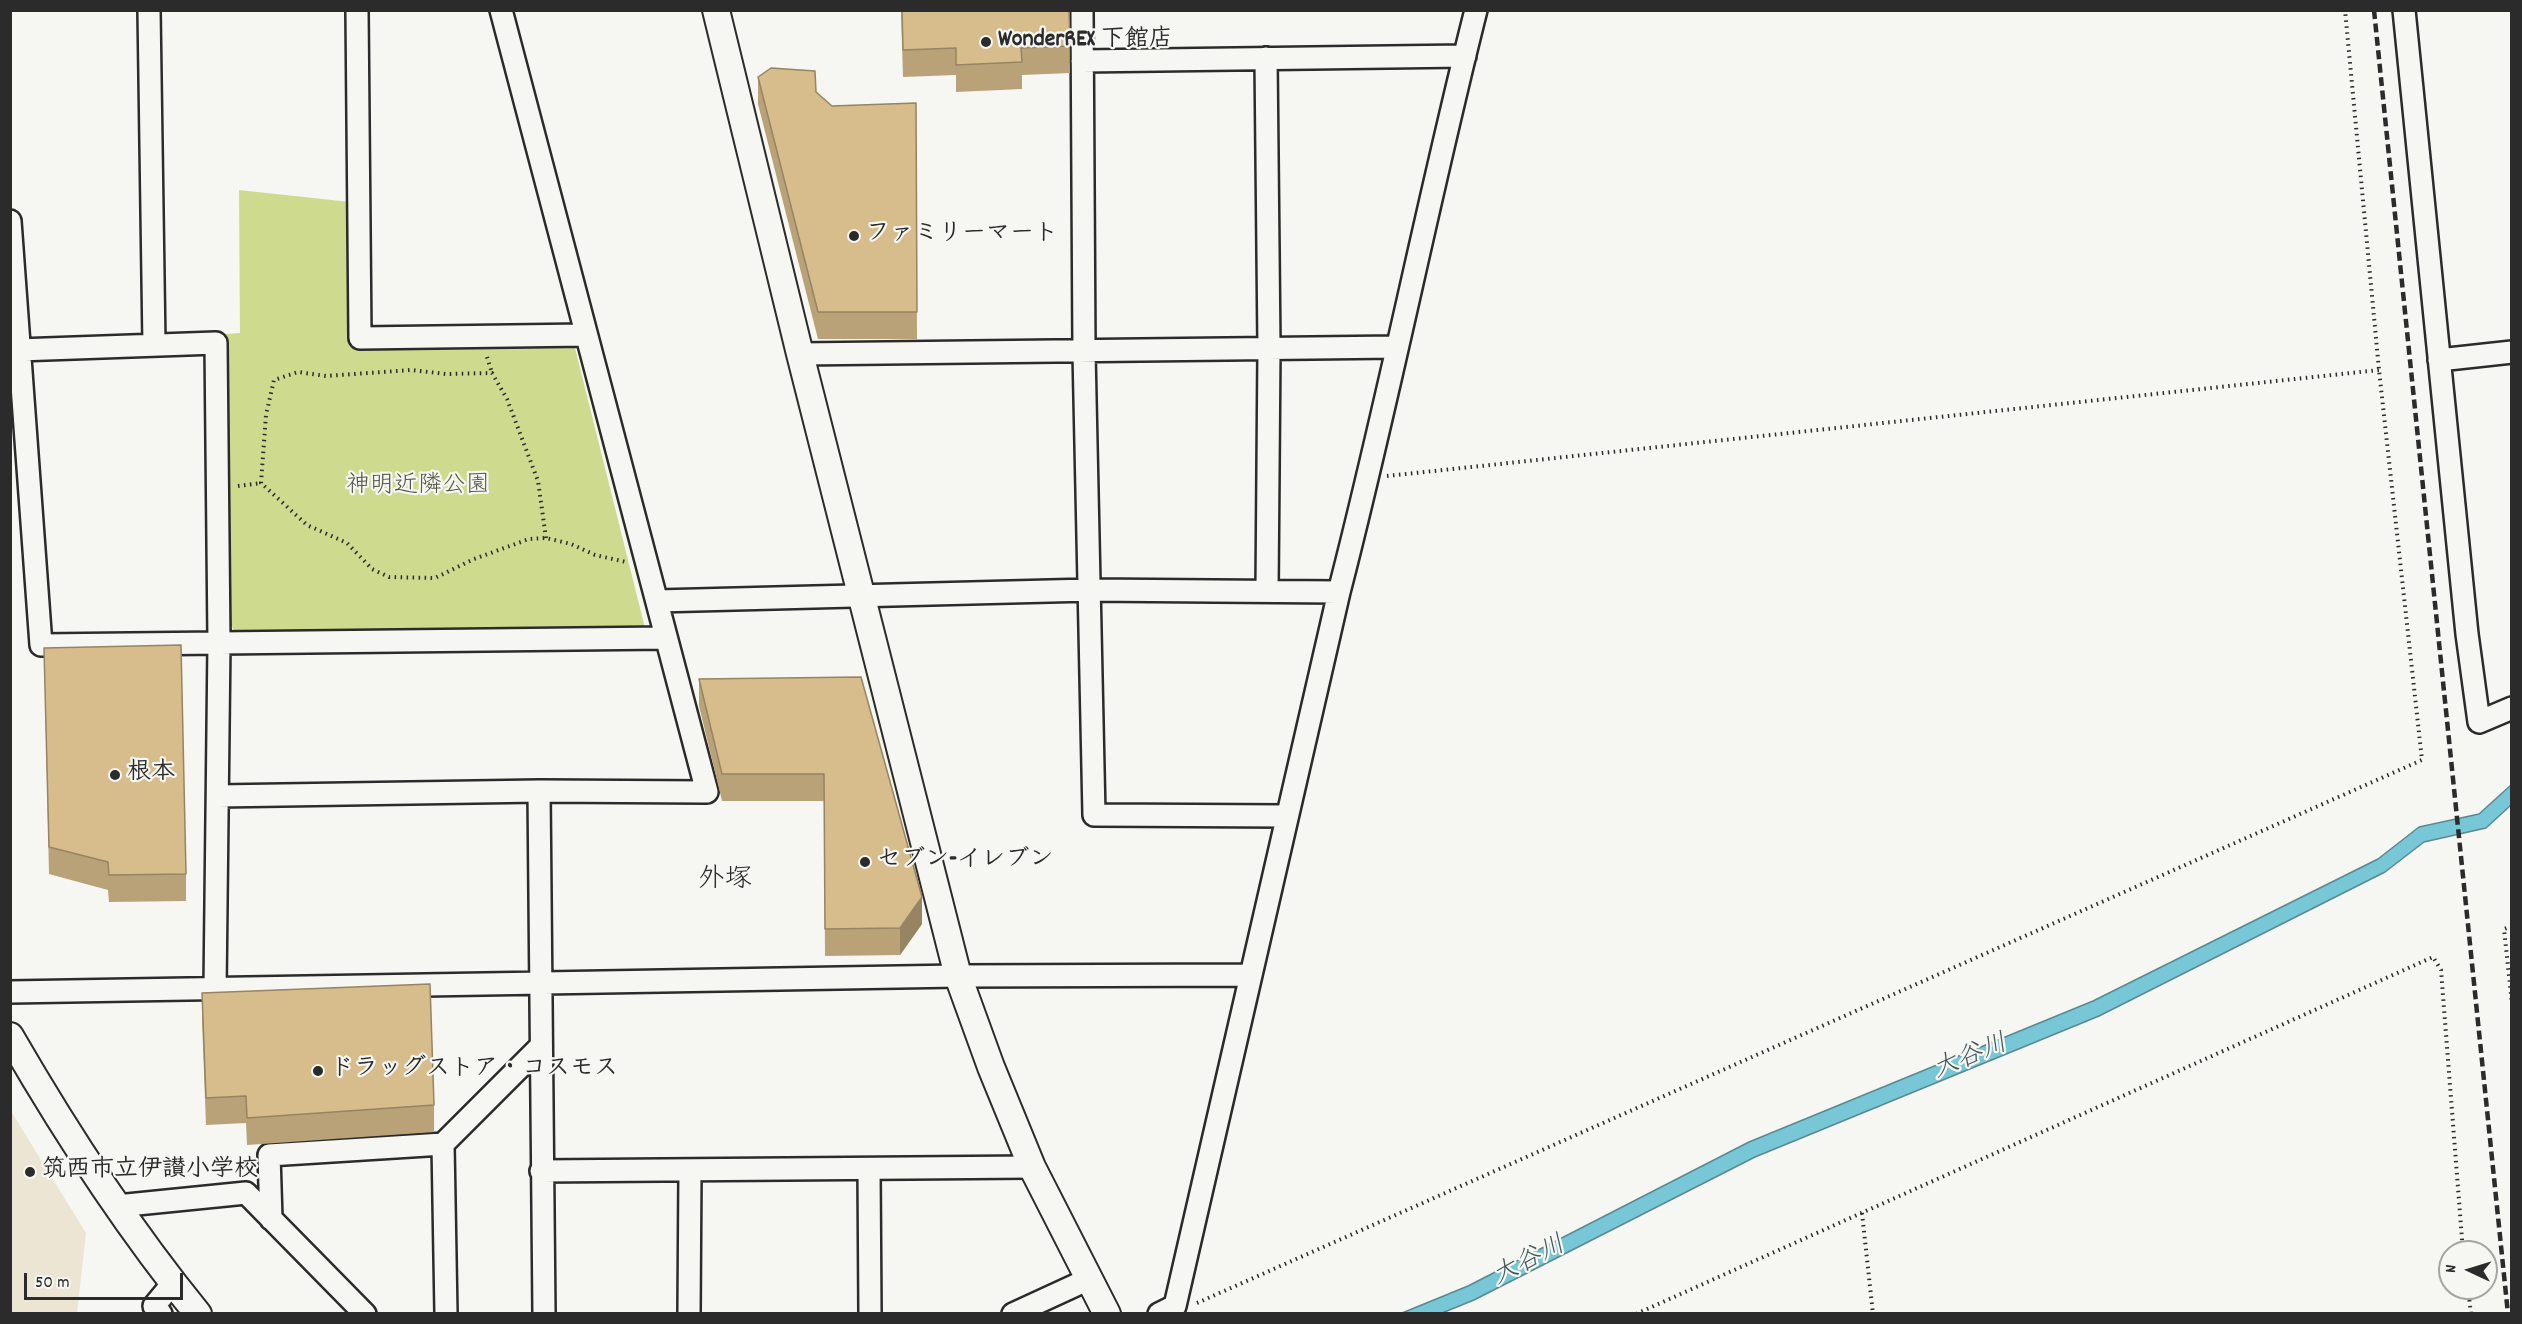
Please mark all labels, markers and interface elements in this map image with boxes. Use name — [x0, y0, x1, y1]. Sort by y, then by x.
place label: WonderREX 下館店 — [998, 28, 1173, 56]
marker: WonderREX 下館店 — [979, 35, 993, 49]
place label: ファミリーマート — [866, 222, 1058, 250]
marker: ファミリーマート — [847, 229, 861, 243]
park label: 神明近隣公園 — [346, 474, 490, 502]
place label: 根本 — [127, 761, 175, 789]
marker: 根本 — [108, 768, 122, 782]
place label: セブン-イレブン — [877, 848, 1053, 876]
marker: セブン-イレブン — [858, 855, 872, 869]
district label: 外塚 — [698, 866, 752, 898]
water label: 大谷川 — [1929, 1030, 2013, 1088]
place label: ドラッグストア・コスモス — [330, 1057, 618, 1085]
marker: ドラッグストア・コスモス — [311, 1064, 325, 1078]
place label: 筑西市立伊讃小学校 — [42, 1158, 258, 1186]
marker: 筑西市立伊讃小学校 — [23, 1165, 37, 1179]
water label: 大谷川 — [1488, 1231, 1572, 1295]
north arrow — [2438, 1240, 2498, 1300]
scale bar — [27, 1261, 186, 1299]
text: N — [2440, 1264, 2463, 1274]
text: 50 m — [35, 1271, 70, 1296]

